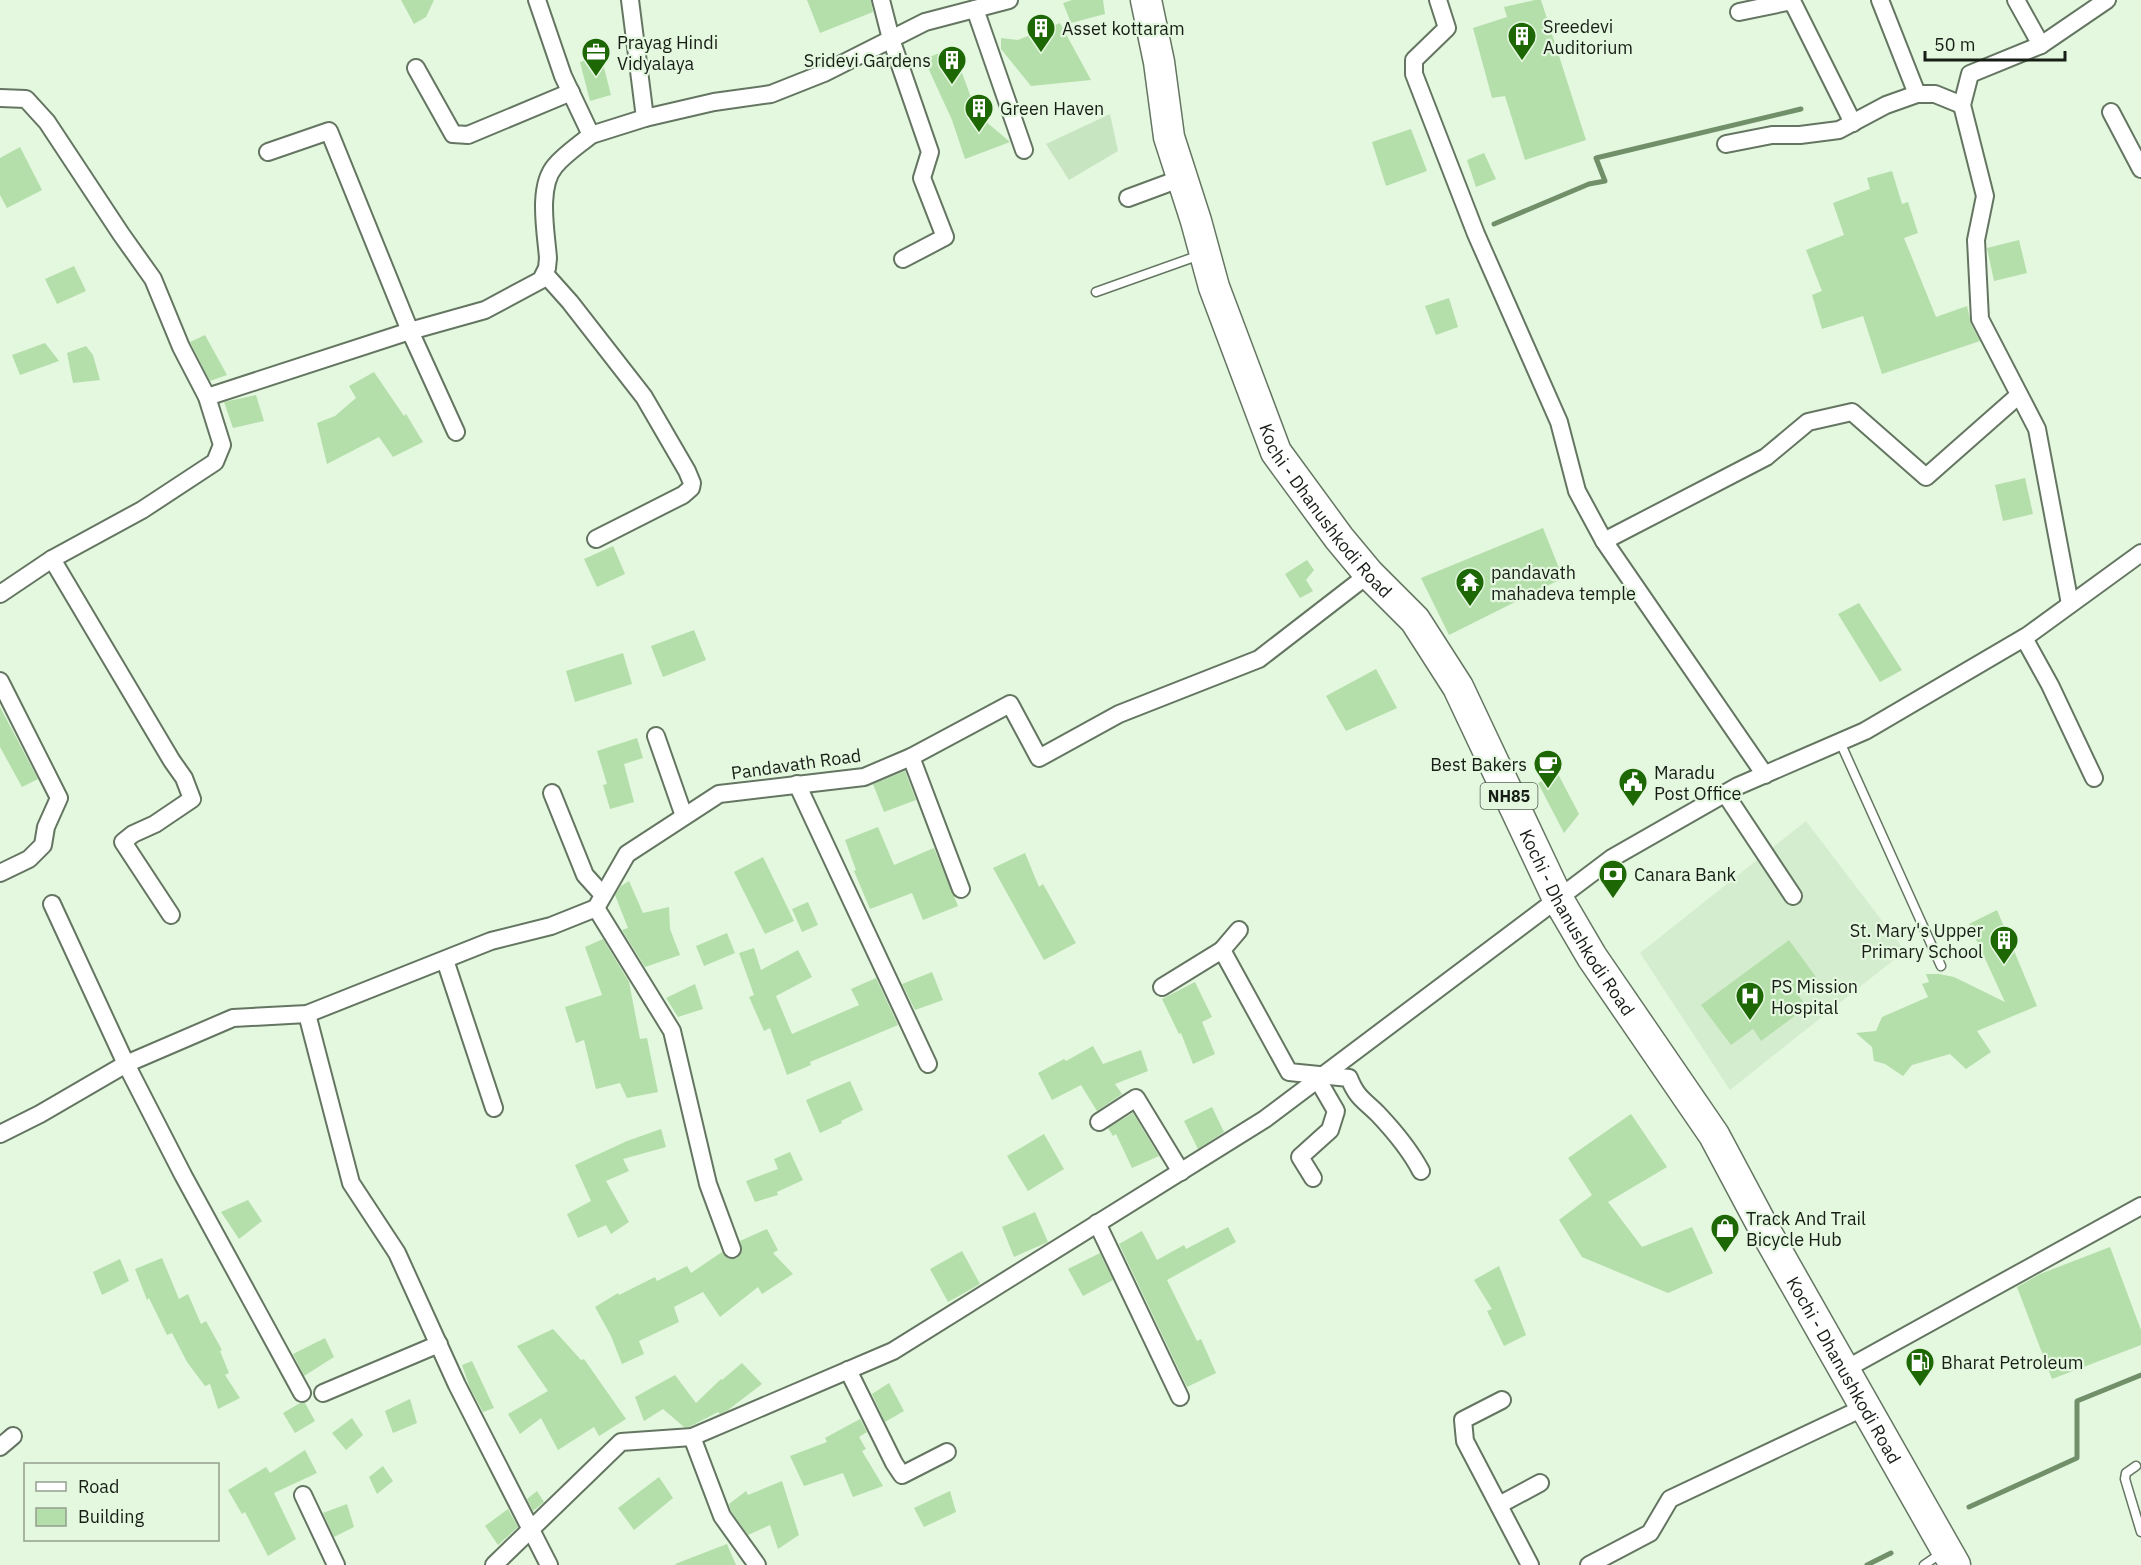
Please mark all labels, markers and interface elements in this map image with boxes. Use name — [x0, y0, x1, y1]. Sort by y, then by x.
building icon: Asset kottaram — [1025, 12, 1057, 54]
place label: Sreedevi Auditorium — [1543, 15, 1633, 59]
place label: Asset kottaram — [1062, 17, 1185, 40]
building icon: Sreedevi Auditorium — [1506, 20, 1538, 62]
scale bar — [1925, 24, 2064, 62]
place label: Prayag Hindi Vidyalaya — [617, 31, 718, 75]
text: 50 m — [1934, 33, 1976, 56]
office icon: Prayag Hindi Vidyalaya — [580, 36, 612, 78]
building icon: Sridevi Gardens — [936, 44, 968, 86]
place label: Sridevi Gardens — [804, 49, 931, 72]
building icon: Green Haven — [963, 92, 995, 134]
place label: Green Haven — [1000, 97, 1104, 120]
street label: Kochi - Dhanushkodi Road — [1255, 420, 1397, 602]
place label: pandavath mahadeva temple — [1491, 561, 1636, 605]
temple icon: pandavath mahadeva temple — [1454, 566, 1486, 608]
street label: Pandavath Road — [730, 743, 862, 785]
cafe icon: Best Bakers — [1532, 748, 1564, 790]
place label: Best Bakers — [1430, 753, 1527, 776]
place label: Maradu Post Office — [1654, 761, 1742, 805]
public building icon: Maradu Post Office — [1617, 766, 1649, 808]
road number: NH85 — [1480, 783, 1538, 809]
street label: Kochi - Dhanushkodi Road — [1515, 825, 1640, 1020]
bank icon: Canara Bank — [1597, 858, 1629, 900]
place label: Canara Bank — [1634, 863, 1737, 886]
place label: St. Mary's Upper Primary School — [1850, 919, 1983, 963]
building icon: St. Mary's Upper Primary School — [1988, 924, 2020, 966]
place label: PS Mission Hospital — [1771, 975, 1858, 1019]
hospital icon: PS Mission Hospital — [1734, 980, 1766, 1022]
place label: Track And Trail Bicycle Hub — [1746, 1207, 1866, 1251]
shop icon: Track And Trail Bicycle Hub — [1709, 1212, 1741, 1254]
street label: Kochi - Dhanushkodi Road — [1782, 1272, 1907, 1468]
fuel station icon: Bharat Petroleum — [1904, 1346, 1936, 1388]
place label: Bharat Petroleum — [1941, 1351, 2083, 1374]
legend — [24, 1463, 219, 1541]
text: Road — [78, 1475, 119, 1498]
text: Building — [78, 1505, 145, 1528]

